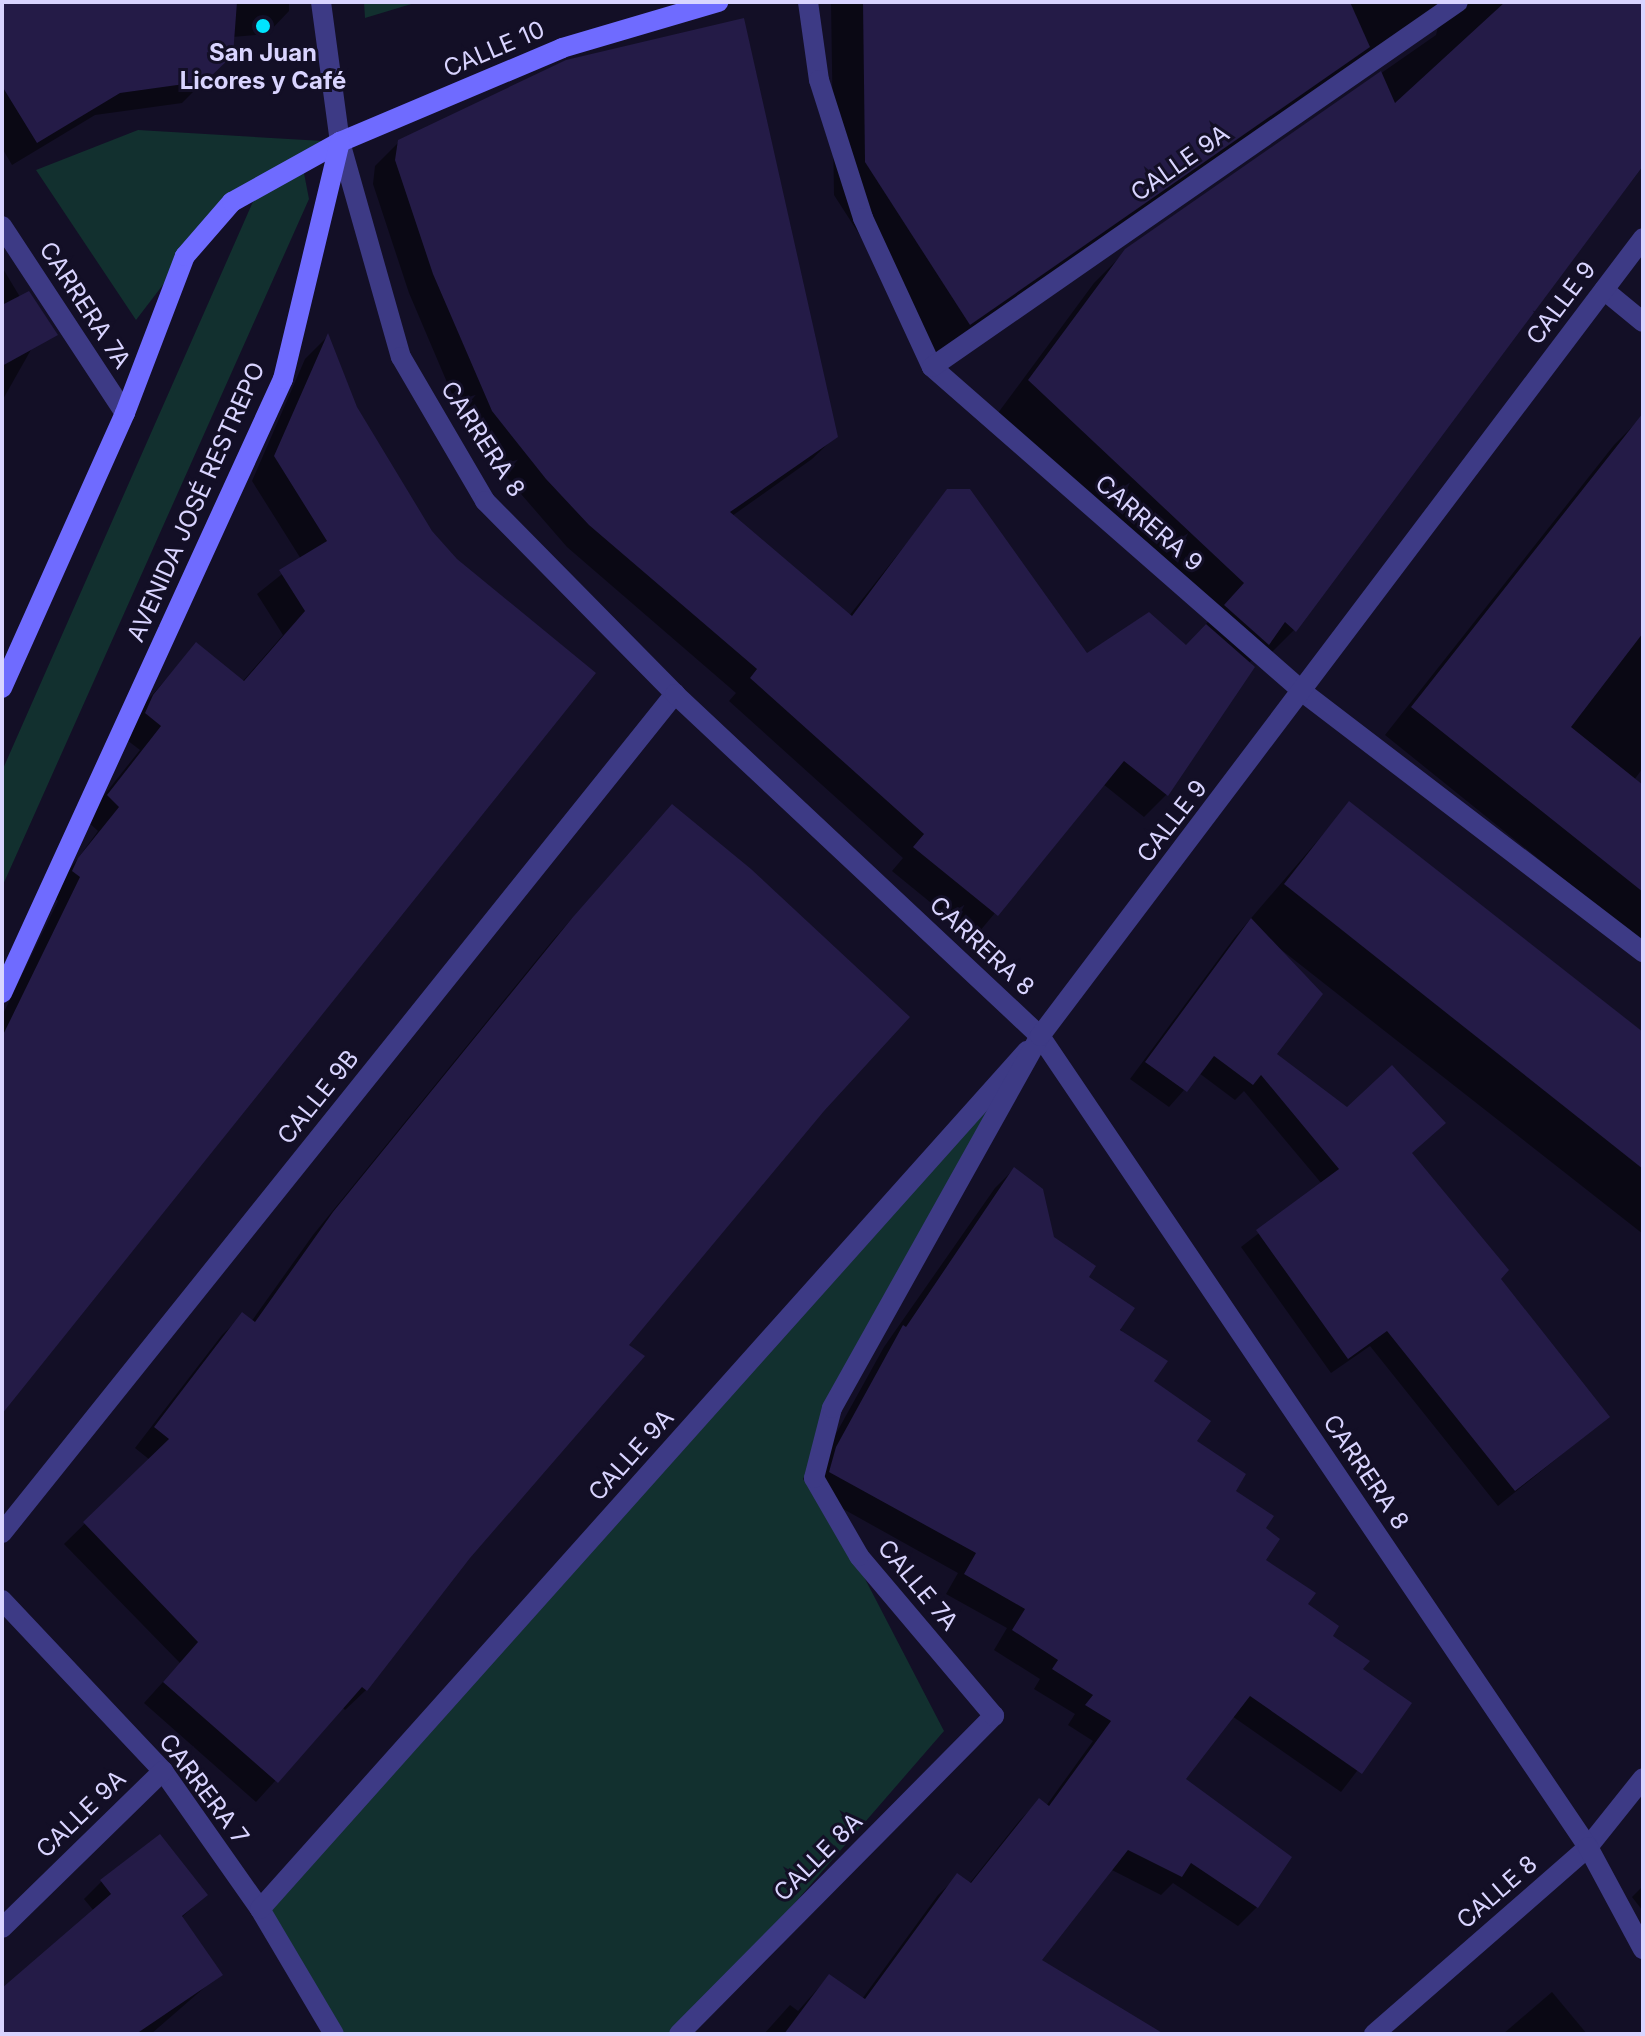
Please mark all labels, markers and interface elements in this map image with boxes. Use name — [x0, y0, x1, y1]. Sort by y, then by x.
street label: CALLE 10 — [439, 15, 549, 83]
marker: San Juan Licores y Café — [254, 17, 272, 35]
place label: San Juan Licores y Café — [180, 39, 346, 95]
street label: CALLE 9A — [1125, 119, 1235, 207]
street label: CARRERA 7A — [33, 236, 137, 374]
street label: CALLE 9 — [1520, 256, 1602, 350]
street label: AVENIDA JOSÉ RESTREPO — [121, 358, 271, 646]
street label: CARRERA 8 — [435, 376, 531, 502]
street label: CARRERA 9 — [1090, 469, 1208, 577]
street label: CALLE 9 — [1131, 774, 1213, 868]
street label: CARRERA 8 — [924, 890, 1040, 1002]
street label: CALLE 9B — [271, 1044, 365, 1150]
street label: CALLE 9A — [582, 1403, 680, 1507]
street label: CARRERA 8 — [1317, 1409, 1415, 1535]
street label: CALLE 7A — [872, 1534, 964, 1636]
street label: CARRERA 7 — [153, 1728, 255, 1850]
street label: CALLE 9A — [30, 1764, 132, 1864]
street label: CALLE 8A — [768, 1807, 868, 1907]
street label: CALLE 8 — [1451, 1849, 1543, 1935]

